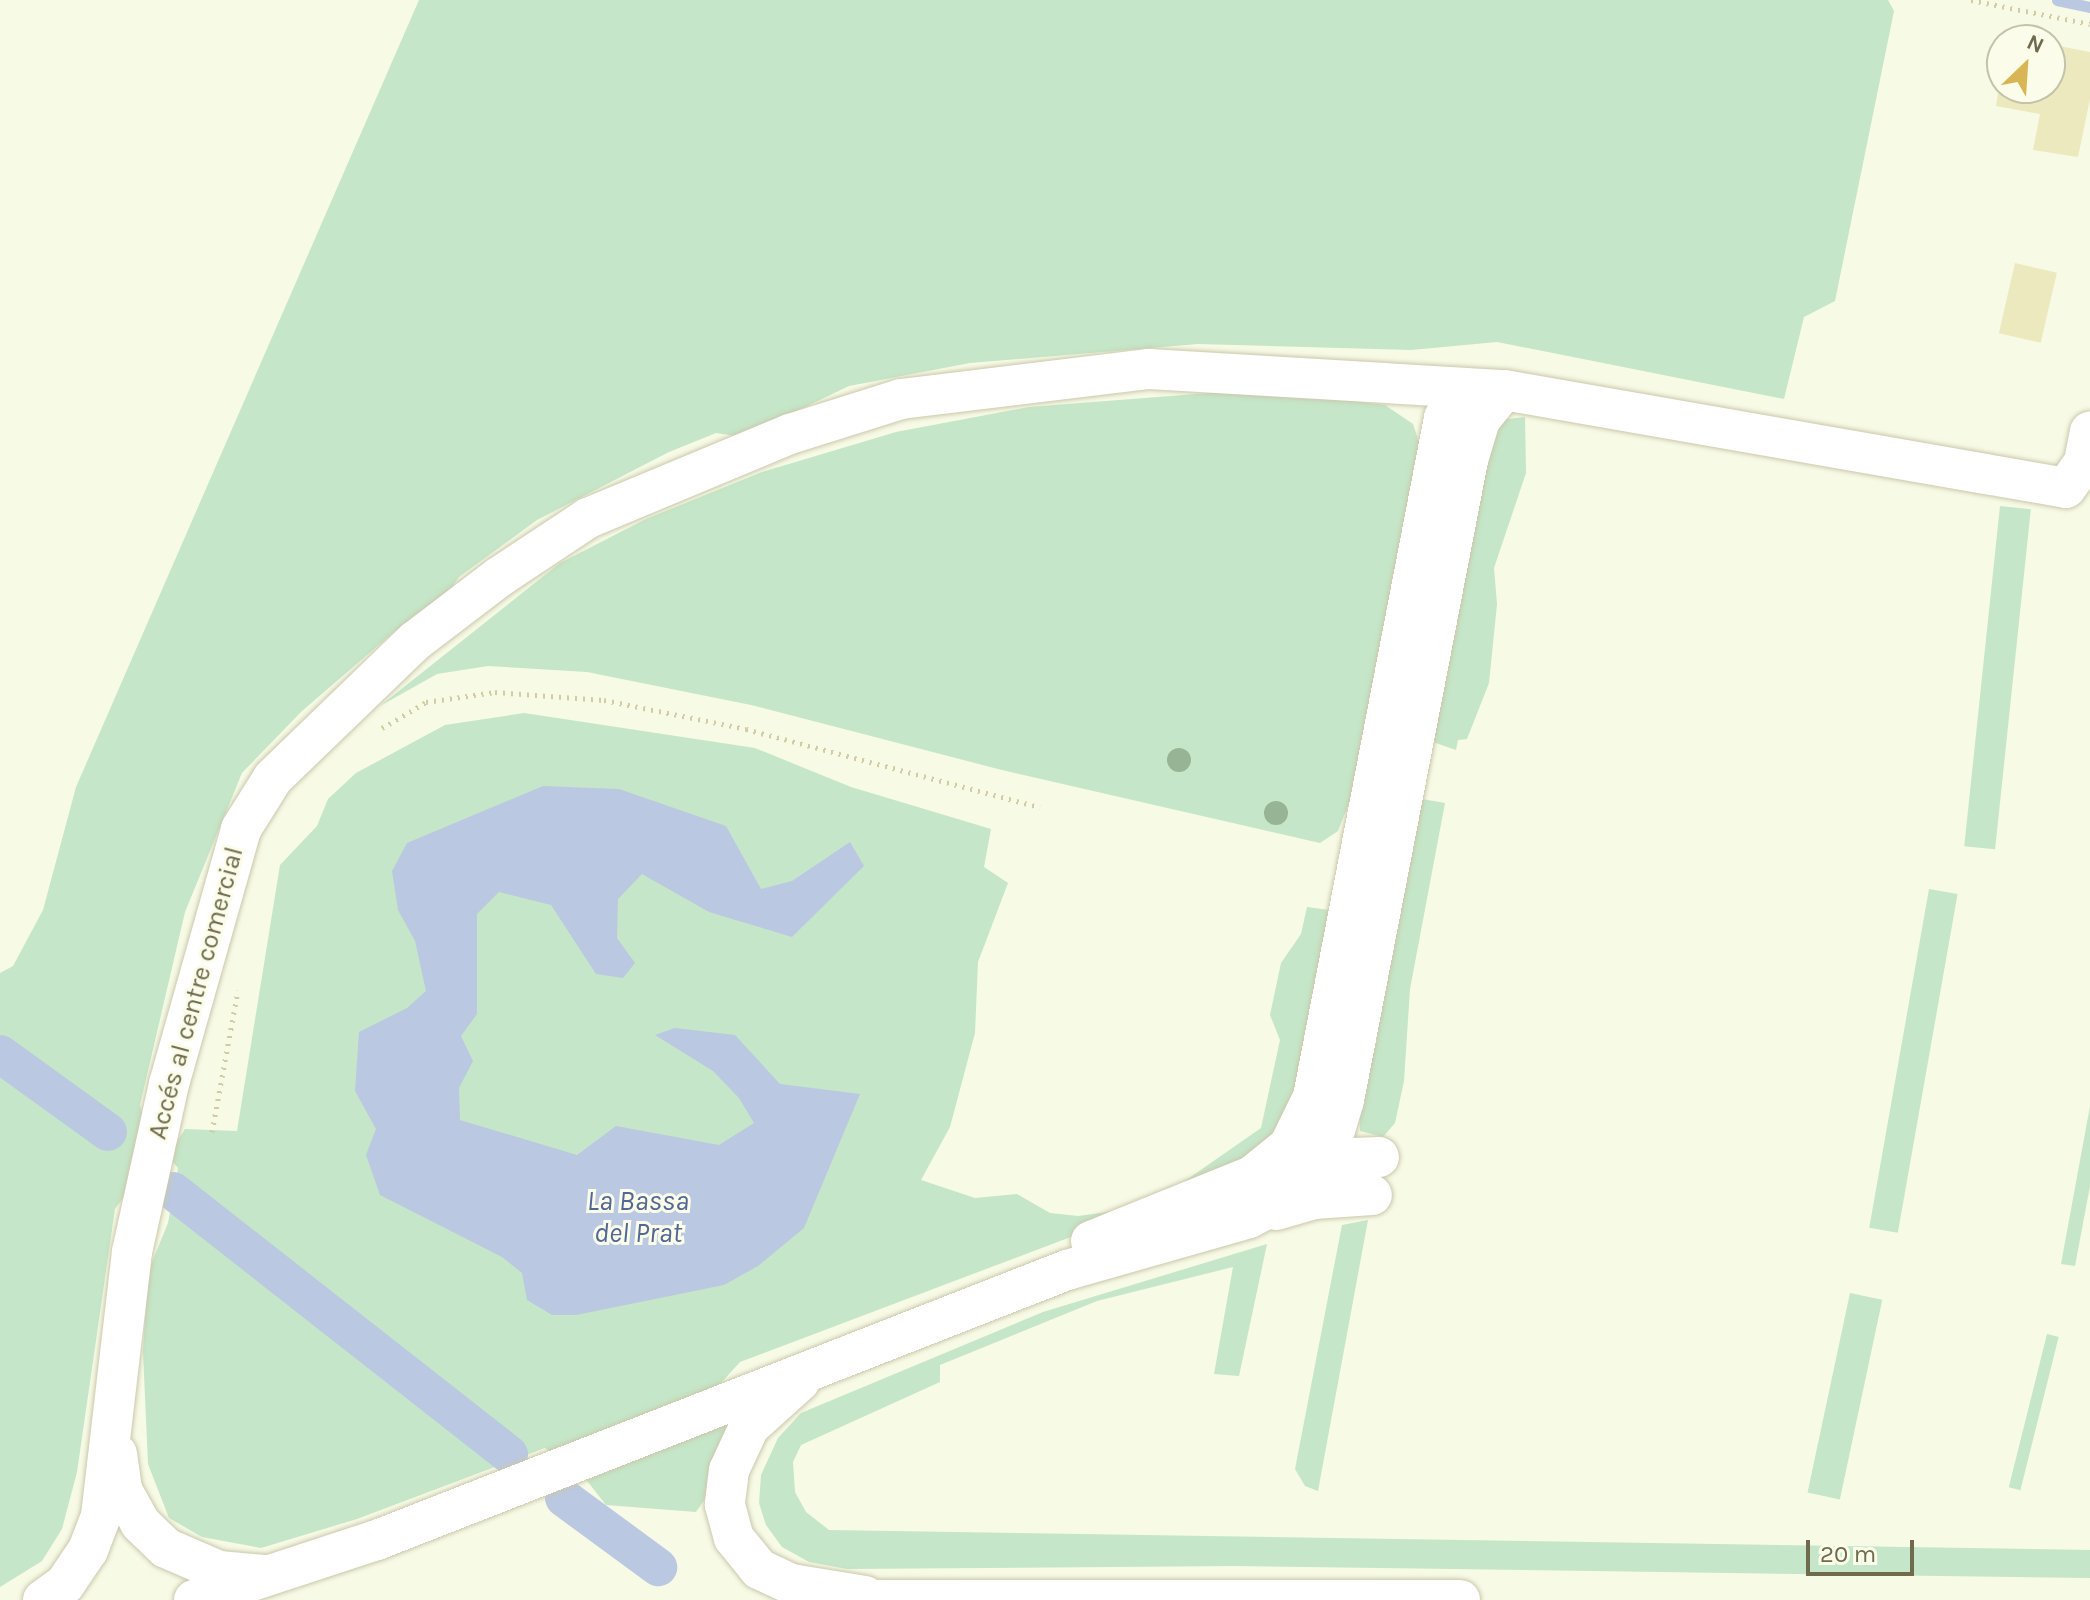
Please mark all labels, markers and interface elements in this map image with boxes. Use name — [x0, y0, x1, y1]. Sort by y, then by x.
north arrow — [1986, 24, 2066, 104]
text: N — [2023, 29, 2048, 59]
street label: Accés al centre comercial — [142, 843, 250, 1143]
water label: La Bassa del Prat — [587, 1184, 689, 1250]
scale bar — [1810, 1524, 1918, 1574]
text: 20 m — [1820, 1540, 1876, 1568]

